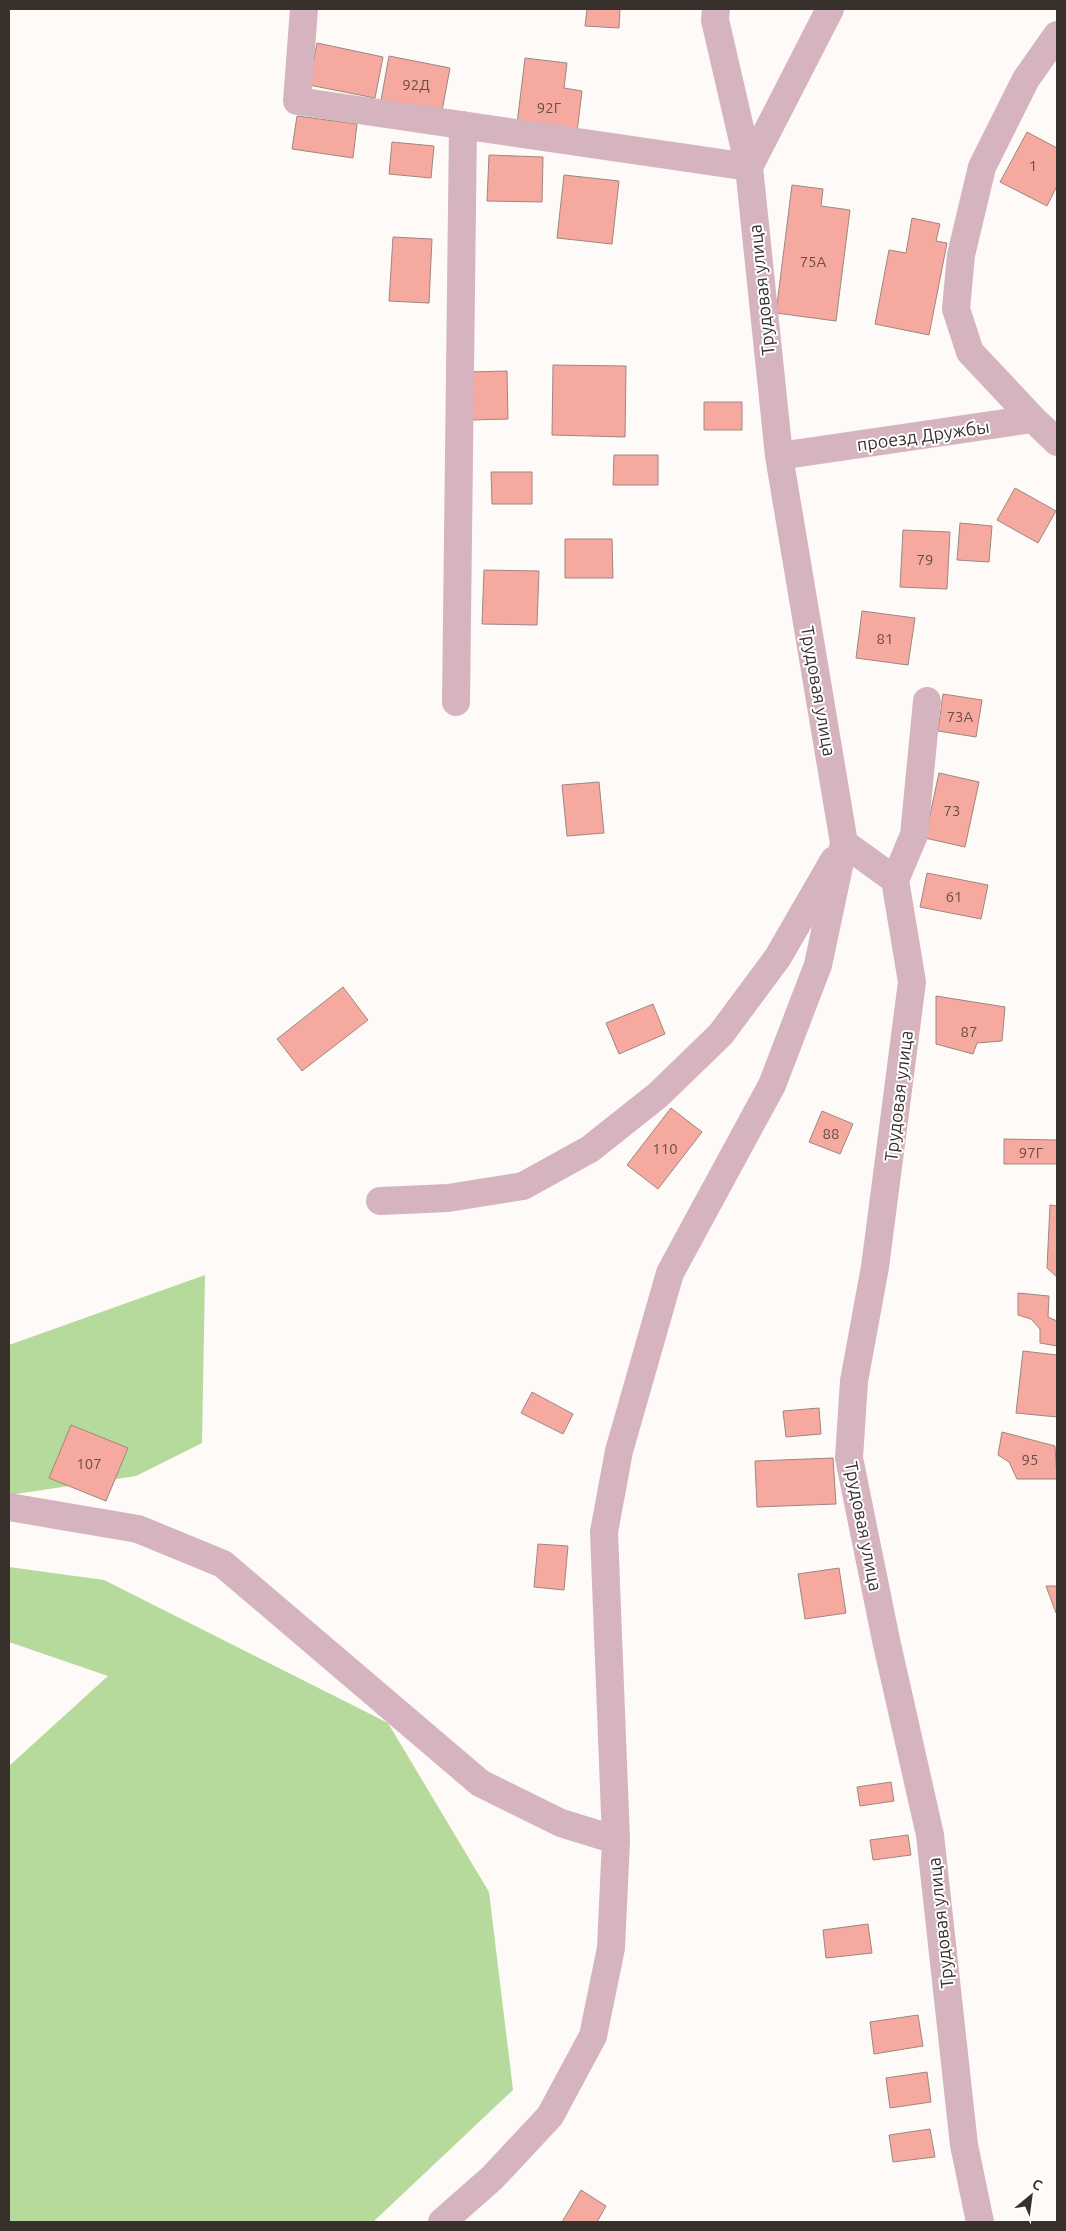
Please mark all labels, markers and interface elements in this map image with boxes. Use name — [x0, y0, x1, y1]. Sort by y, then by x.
house number: 92Д — [402, 76, 430, 93]
house number: 92Г — [537, 99, 562, 116]
house number: 1 — [1029, 157, 1037, 174]
street label: Трудовая улица — [744, 223, 778, 357]
house number: 75А — [800, 253, 827, 270]
street label: проезд Дружбы — [855, 416, 991, 454]
house number: 79 — [917, 551, 933, 568]
street label: Трудовая улица — [798, 624, 840, 758]
house number: 81 — [877, 630, 893, 647]
house number: 73А — [947, 708, 974, 725]
house number: 73 — [944, 802, 960, 819]
house number: 61 — [946, 888, 962, 905]
house number: 87 — [961, 1023, 977, 1040]
street label: Трудовая улица — [880, 1029, 916, 1163]
house number: 88 — [823, 1125, 839, 1142]
house number: 110 — [652, 1140, 678, 1157]
house number: 97Г — [1019, 1144, 1044, 1161]
house number: 95 — [1022, 1451, 1038, 1468]
house number: 107 — [76, 1455, 102, 1472]
street label: Трудовая улица — [842, 1459, 886, 1593]
street label: Трудовая улица — [923, 1856, 957, 1990]
north arrow — [1006, 2171, 1056, 2221]
text: С — [1030, 2175, 1045, 2194]

